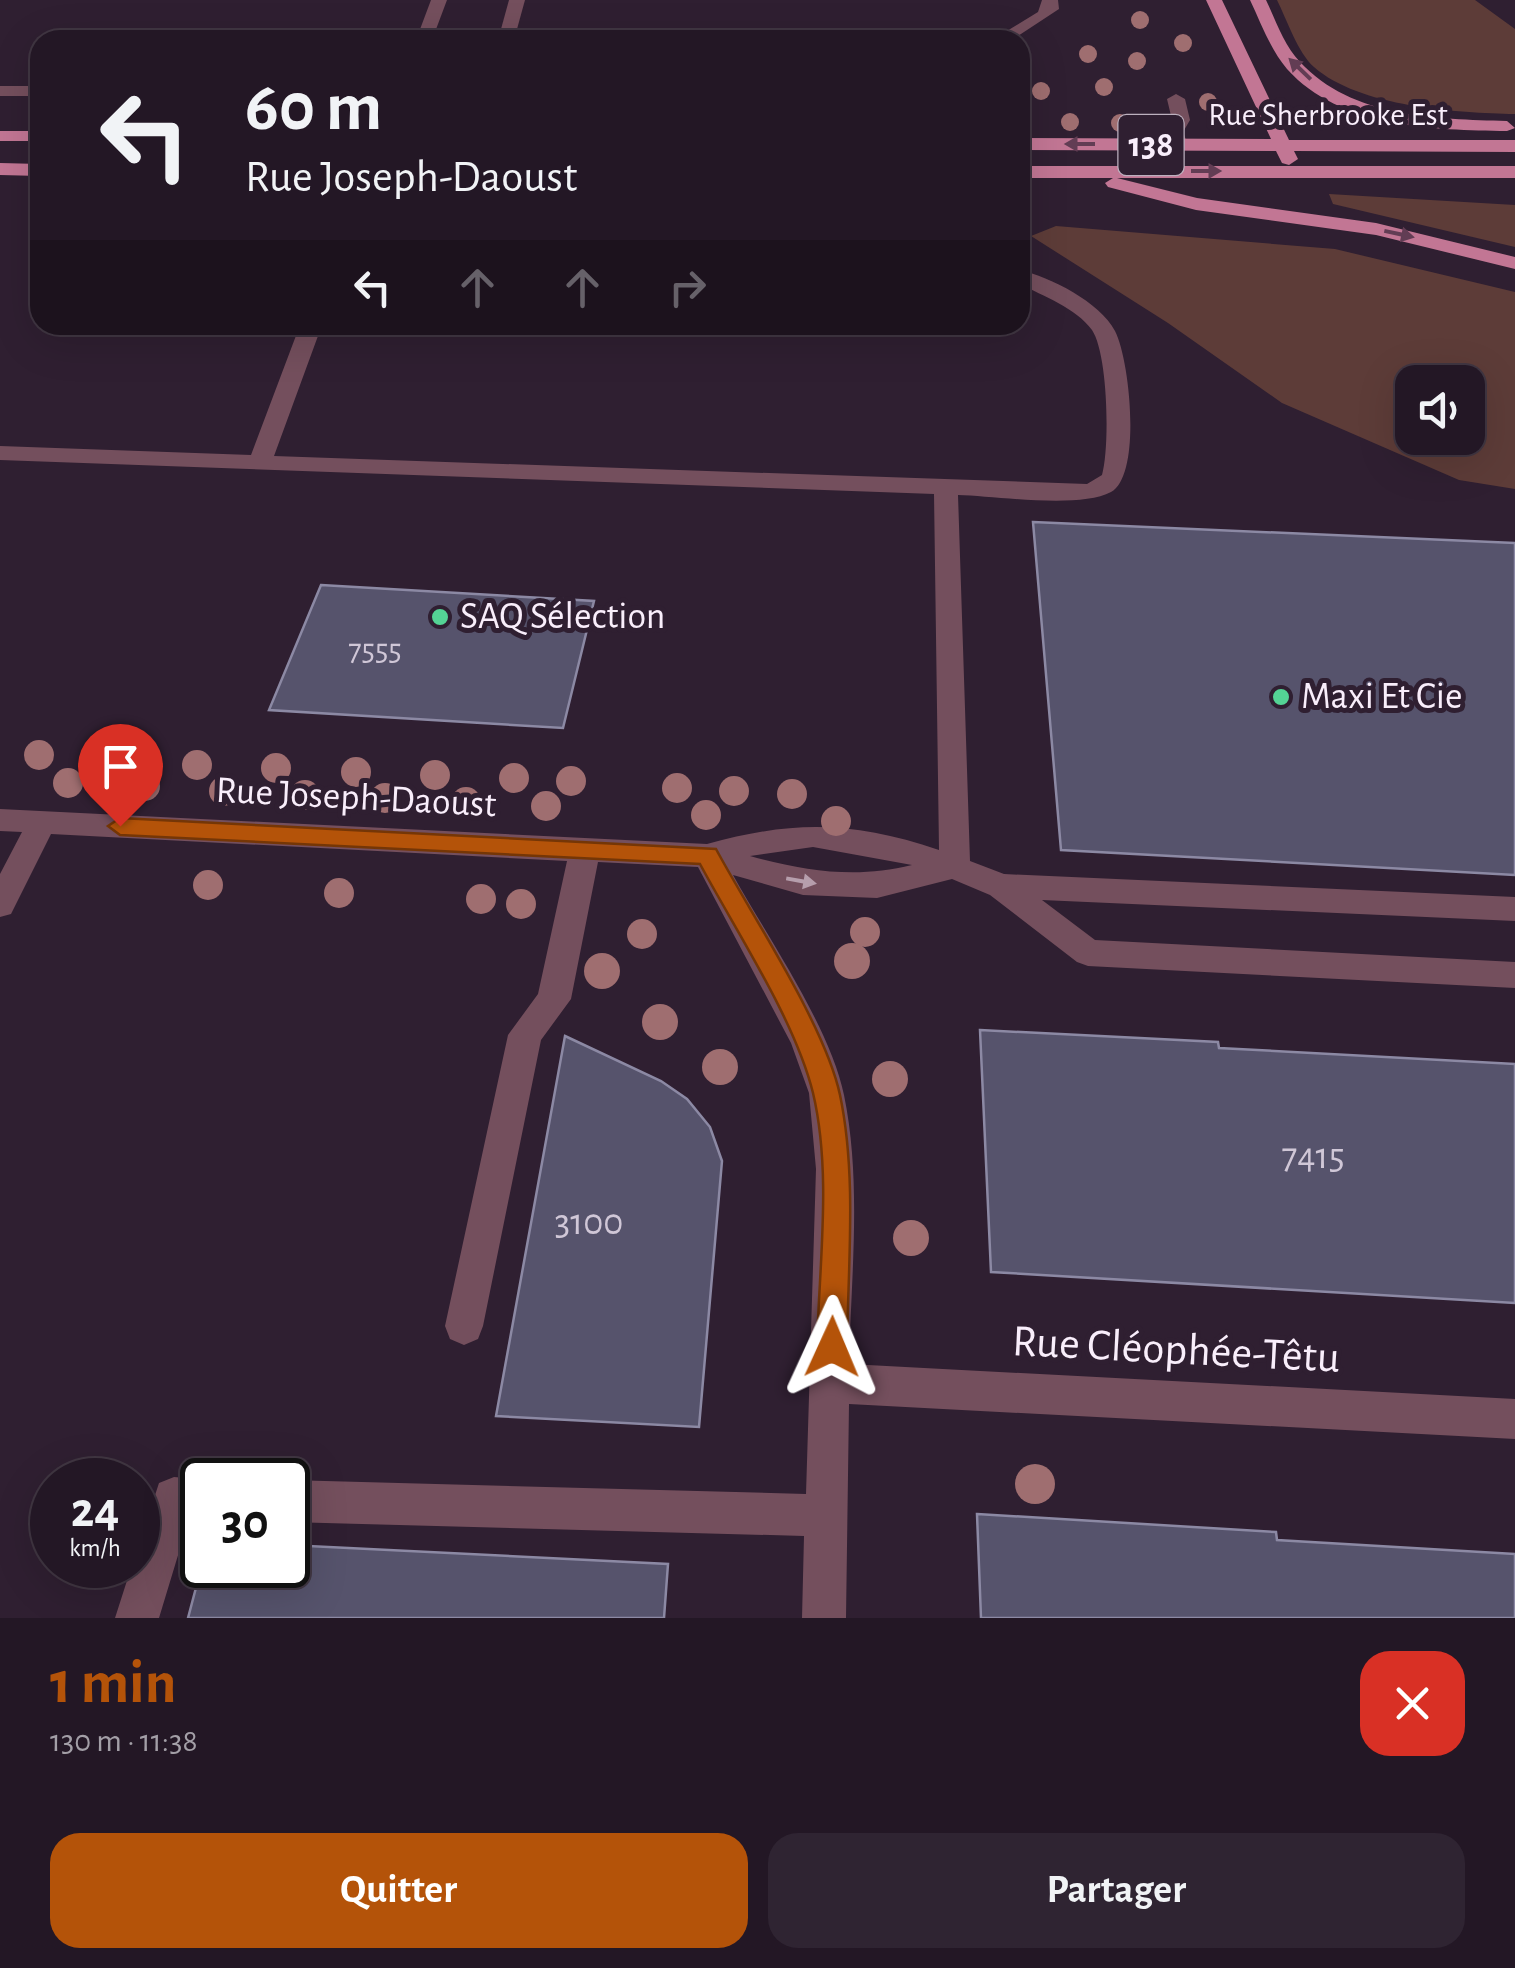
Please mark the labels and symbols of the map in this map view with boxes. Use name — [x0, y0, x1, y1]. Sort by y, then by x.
one-way arrow — [1289, 58, 1313, 81]
street label: Rue Sherbrooke Est — [1208, 99, 1448, 131]
road number: 138 — [1118, 115, 1184, 175]
one-way arrow — [1063, 136, 1095, 152]
one-way arrow — [1190, 163, 1222, 179]
one-way arrow — [1384, 227, 1415, 243]
place label: SAQ Sélection — [460, 598, 665, 636]
marker: SAQ Sélection — [429, 606, 451, 628]
house number: 7555 — [348, 634, 402, 666]
place label: Maxi Et Cie — [1301, 678, 1463, 716]
marker: Maxi Et Cie — [1270, 686, 1292, 708]
pin — [78, 724, 163, 827]
street label: Rue Joseph-Daoust — [215, 772, 497, 824]
one-way arrow — [786, 873, 818, 889]
house number: 7415 — [1281, 1138, 1345, 1176]
house number: 3100 — [555, 1204, 623, 1242]
position arrow — [780, 1295, 884, 1399]
street label: Rue Cléophée-Têtu — [1011, 1319, 1341, 1381]
speed limit sign: 30 — [180, 1458, 310, 1588]

